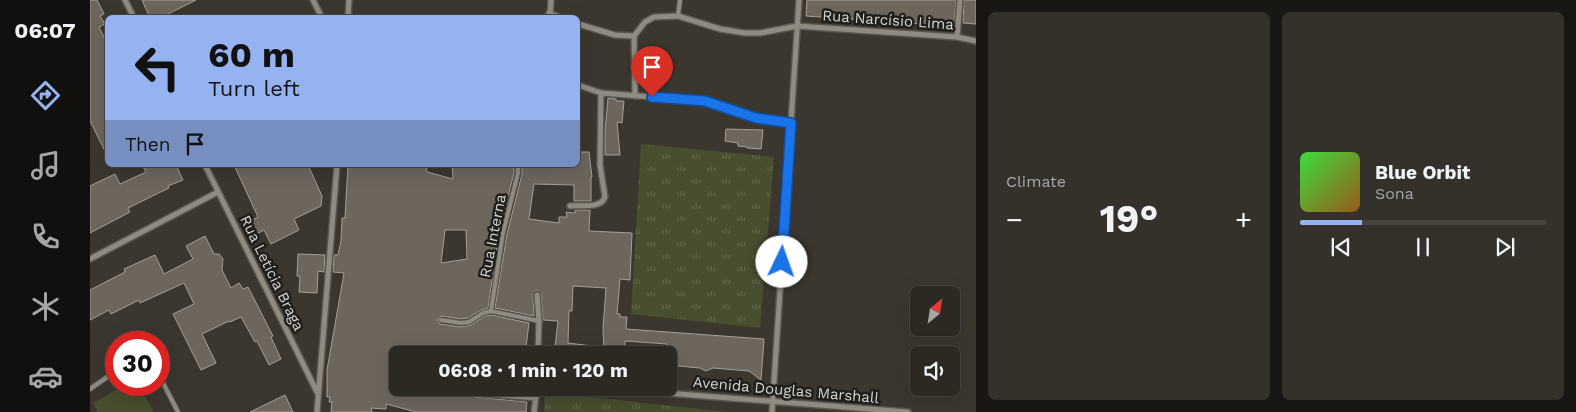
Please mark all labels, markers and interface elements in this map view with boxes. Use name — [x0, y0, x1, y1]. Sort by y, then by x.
street label: Rua Narcísio Lima — [822, 6, 955, 34]
text: 06:07 — [14, 18, 76, 43]
text: 60 m — [208, 34, 295, 76]
icon: left — [125, 35, 190, 100]
pin — [631, 46, 673, 97]
icon: arrive — [638, 53, 666, 81]
text: Turn left — [208, 76, 300, 101]
icon: directions — [28, 78, 63, 113]
icon: arrive — [181, 130, 209, 158]
text: Then — [125, 133, 171, 156]
icon: music — [28, 148, 63, 183]
text: Blue Orbit — [1375, 161, 1470, 184]
text: Climate — [1006, 172, 1066, 191]
text: Sona — [1375, 184, 1414, 203]
street label: Rua Interna — [476, 192, 510, 279]
text: 19° — [1100, 197, 1158, 241]
text: − — [1006, 203, 1023, 236]
text: + — [1235, 203, 1252, 236]
street label: Rua Letícia Braga — [236, 212, 308, 334]
icon: phone — [28, 219, 63, 254]
icon: previous — [1327, 233, 1355, 261]
icon: pause — [1409, 233, 1437, 261]
icon: next — [1491, 233, 1519, 261]
position arrow — [755, 235, 807, 287]
north arrow — [910, 286, 960, 336]
map controls — [910, 286, 960, 396]
icon: climate — [28, 289, 63, 324]
speed limit sign: 30 — [105, 331, 170, 396]
button: sound — [910, 346, 960, 396]
icon: car — [28, 359, 63, 394]
text: 06:08 · 1 min · 120 m — [438, 359, 628, 382]
street label: Avenida Douglas Marshall — [692, 373, 880, 407]

